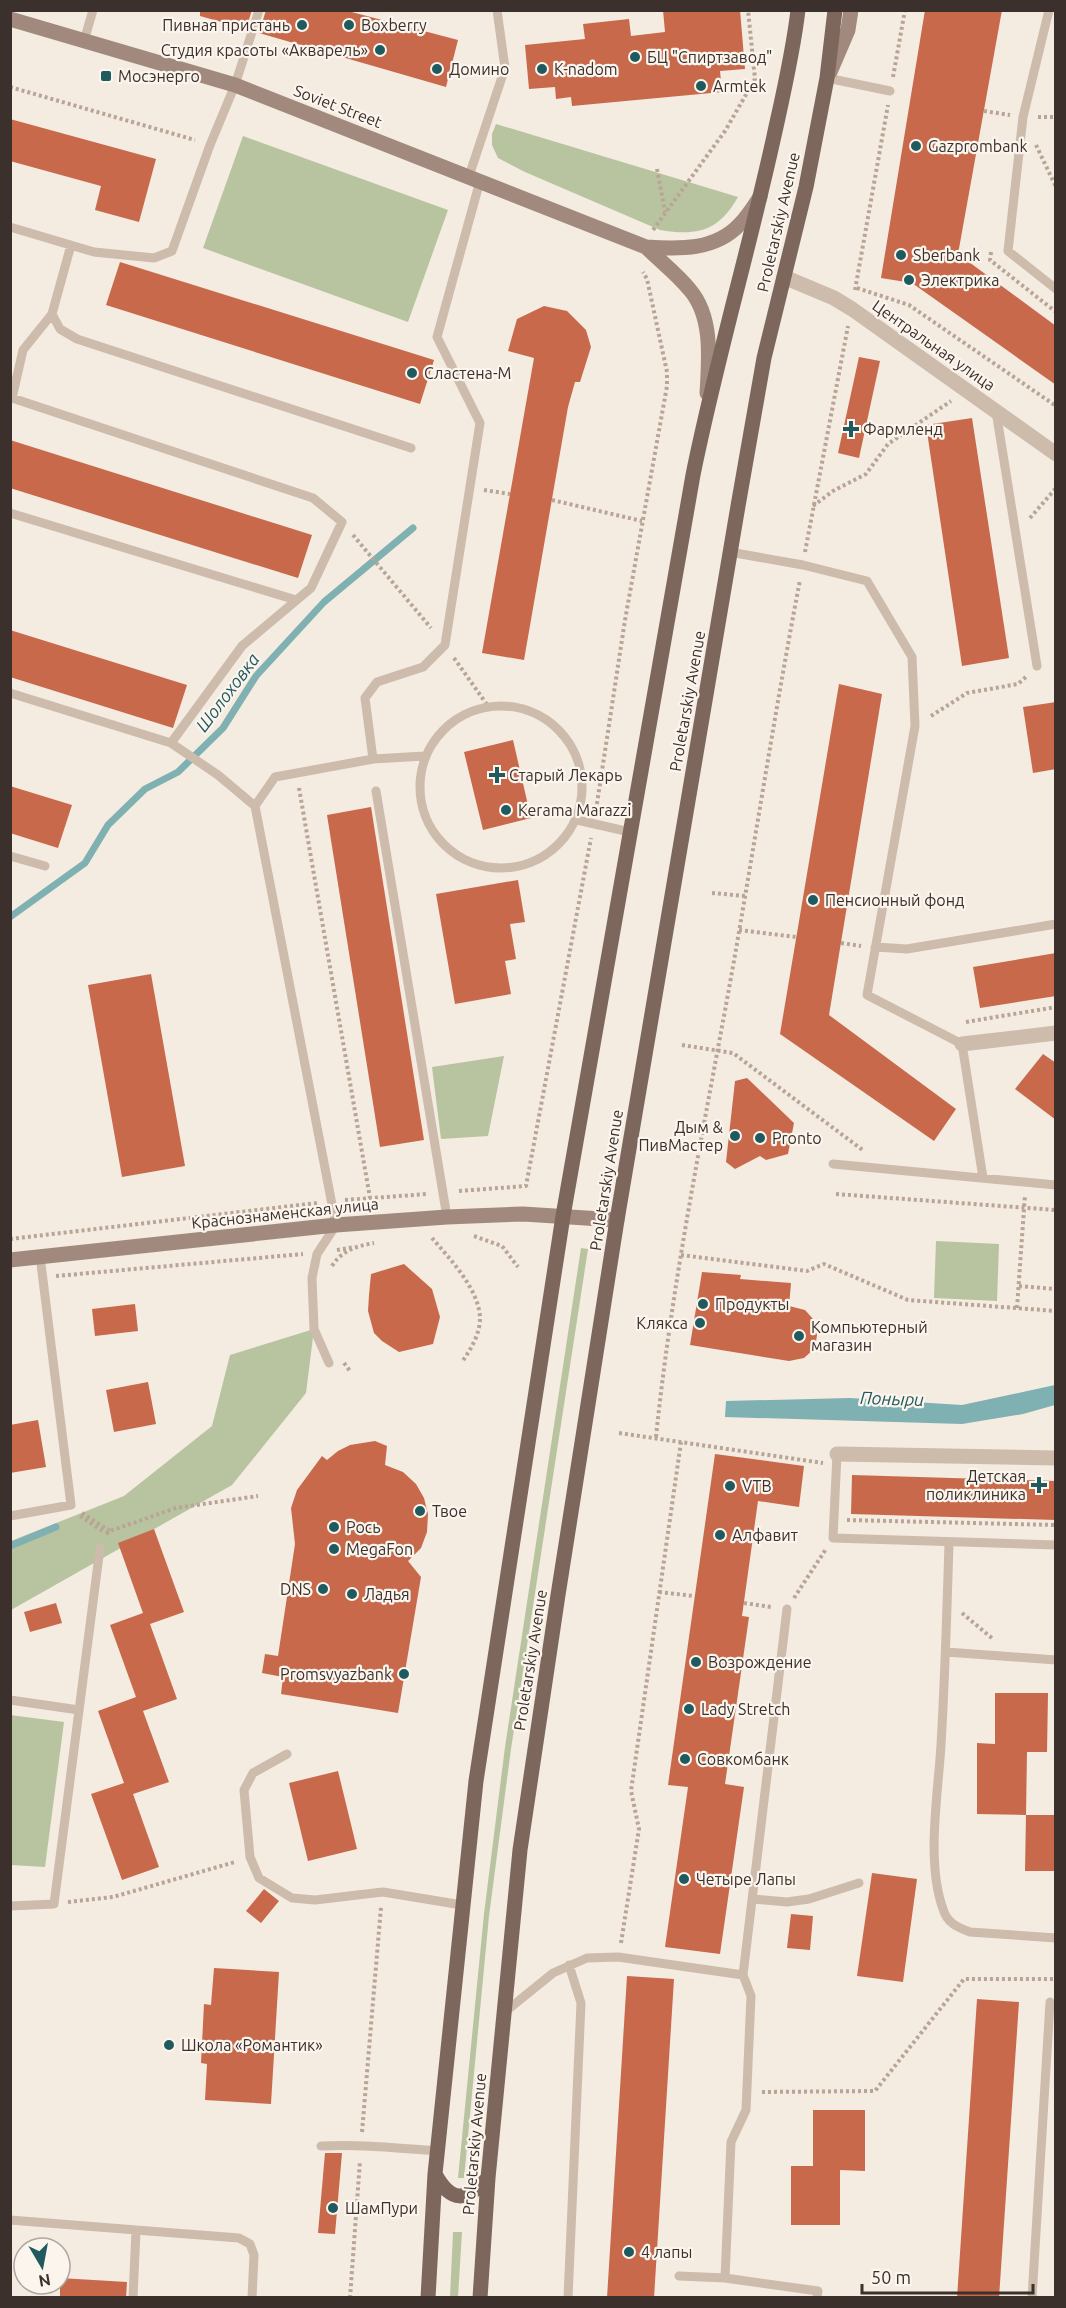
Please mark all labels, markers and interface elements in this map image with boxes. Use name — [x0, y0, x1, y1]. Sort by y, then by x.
place label: Пивная пристань — [162, 16, 290, 34]
place label: Boxberry — [361, 16, 427, 34]
marker: Пивная пристань — [295, 18, 309, 32]
marker: Boxberry — [342, 18, 356, 32]
place label: Студия красоты «Акварель» — [161, 41, 368, 59]
marker: Студия красоты «Акварель» — [373, 43, 387, 57]
place label: БЦ "Спиртзавод" — [647, 48, 772, 66]
marker: БЦ "Спиртзавод" — [628, 50, 642, 64]
place label: Домино — [449, 60, 509, 78]
place label: K-nadom — [554, 60, 618, 78]
marker: Домино — [430, 62, 444, 76]
marker: K-nadom — [535, 62, 549, 76]
place label: Мосэнерго — [118, 67, 200, 85]
marker: Мосэнерго — [99, 69, 113, 83]
place label: Armtek — [713, 77, 766, 95]
marker: Armtek — [694, 79, 708, 93]
street label: Soviet Street — [291, 81, 385, 131]
place label: Gazprombank — [928, 137, 1028, 155]
marker: Gazprombank — [909, 139, 923, 153]
street label: Proletarskiy Avenue — [753, 150, 803, 294]
place label: Sberbank — [913, 246, 980, 264]
marker: Sberbank — [894, 248, 908, 262]
place label: Электрика — [921, 271, 999, 289]
marker: Электрика — [902, 273, 916, 287]
street label: Центральная улица — [869, 296, 999, 394]
place label: Сластена-М — [424, 364, 511, 382]
marker: Сластена-М — [405, 366, 419, 380]
place label: Фармленд — [863, 420, 943, 438]
marker: Фармленд — [844, 422, 858, 436]
street label: Proletarskiy Avenue — [666, 629, 708, 773]
water label: Шолоховка — [191, 649, 263, 735]
place label: Старый Лекарь — [509, 766, 622, 784]
marker: Старый Лекарь — [490, 768, 504, 782]
place label: Kerama Marazzi — [518, 801, 631, 819]
marker: Kerama Marazzi — [499, 803, 513, 817]
place label: Пенсионный фонд — [825, 891, 964, 909]
marker: Пенсионный фонд — [806, 893, 820, 907]
street label: Proletarskiy Avenue — [586, 1108, 626, 1252]
place label: Дым & ПивМастер — [639, 1118, 724, 1154]
marker: Дым & ПивМастер — [728, 1129, 742, 1143]
place label: Pronto — [772, 1129, 822, 1147]
marker: Pronto — [753, 1131, 767, 1145]
street label: Краснознаменская улица — [190, 1194, 380, 1232]
place label: Продукты — [715, 1295, 790, 1313]
marker: Продукты — [696, 1297, 710, 1311]
place label: Клякса — [636, 1314, 688, 1332]
marker: Клякса — [693, 1316, 707, 1330]
place label: Компьютерный магазин — [811, 1318, 928, 1354]
marker: Компьютерный магазин — [792, 1329, 806, 1343]
water label: Поныри — [860, 1387, 925, 1409]
place label: Детская поликлиника — [926, 1467, 1026, 1503]
marker: Детская поликлиника — [1030, 1476, 1048, 1494]
place label: VTB — [742, 1477, 772, 1495]
marker: VTB — [723, 1479, 737, 1493]
place label: Твое — [432, 1502, 467, 1520]
marker: Твое — [413, 1504, 427, 1518]
place label: Рось — [346, 1518, 380, 1536]
marker: Рось — [327, 1520, 341, 1534]
place label: Алфавит — [732, 1526, 798, 1544]
marker: Алфавит — [713, 1528, 727, 1542]
place label: MegaFon — [346, 1540, 413, 1558]
marker: MegaFon — [327, 1542, 341, 1556]
place label: DNS — [280, 1580, 311, 1598]
marker: DNS — [316, 1582, 330, 1596]
place label: Ладья — [364, 1585, 410, 1603]
marker: Ладья — [345, 1587, 359, 1601]
street label: Proletarskiy Avenue — [510, 1588, 550, 1732]
place label: Возрождение — [708, 1653, 812, 1671]
marker: Возрождение — [689, 1655, 703, 1669]
place label: Promsvyazbank — [280, 1665, 392, 1683]
marker: Promsvyazbank — [397, 1667, 411, 1681]
place label: Lady Stretch — [701, 1700, 791, 1718]
marker: Lady Stretch — [682, 1702, 696, 1716]
place label: Совкомбанк — [697, 1750, 789, 1768]
marker: Совкомбанк — [678, 1752, 692, 1766]
place label: Четыре Лапы — [696, 1870, 796, 1888]
marker: Четыре Лапы — [677, 1872, 691, 1886]
place label: Школа «Романтик» — [181, 2036, 323, 2054]
marker: Школа «Романтик» — [162, 2038, 176, 2052]
street label: Proletarskiy Avenue — [459, 2072, 489, 2216]
place label: ШамПури — [345, 2199, 418, 2217]
marker: ШамПури — [326, 2201, 340, 2215]
north arrow — [12, 2236, 72, 2296]
place label: 4 лапы — [641, 2243, 692, 2261]
marker: 4 лапы — [622, 2245, 636, 2259]
scale bar — [862, 2257, 1033, 2295]
text: 50 m — [871, 2267, 911, 2287]
text: N — [37, 2271, 52, 2291]

